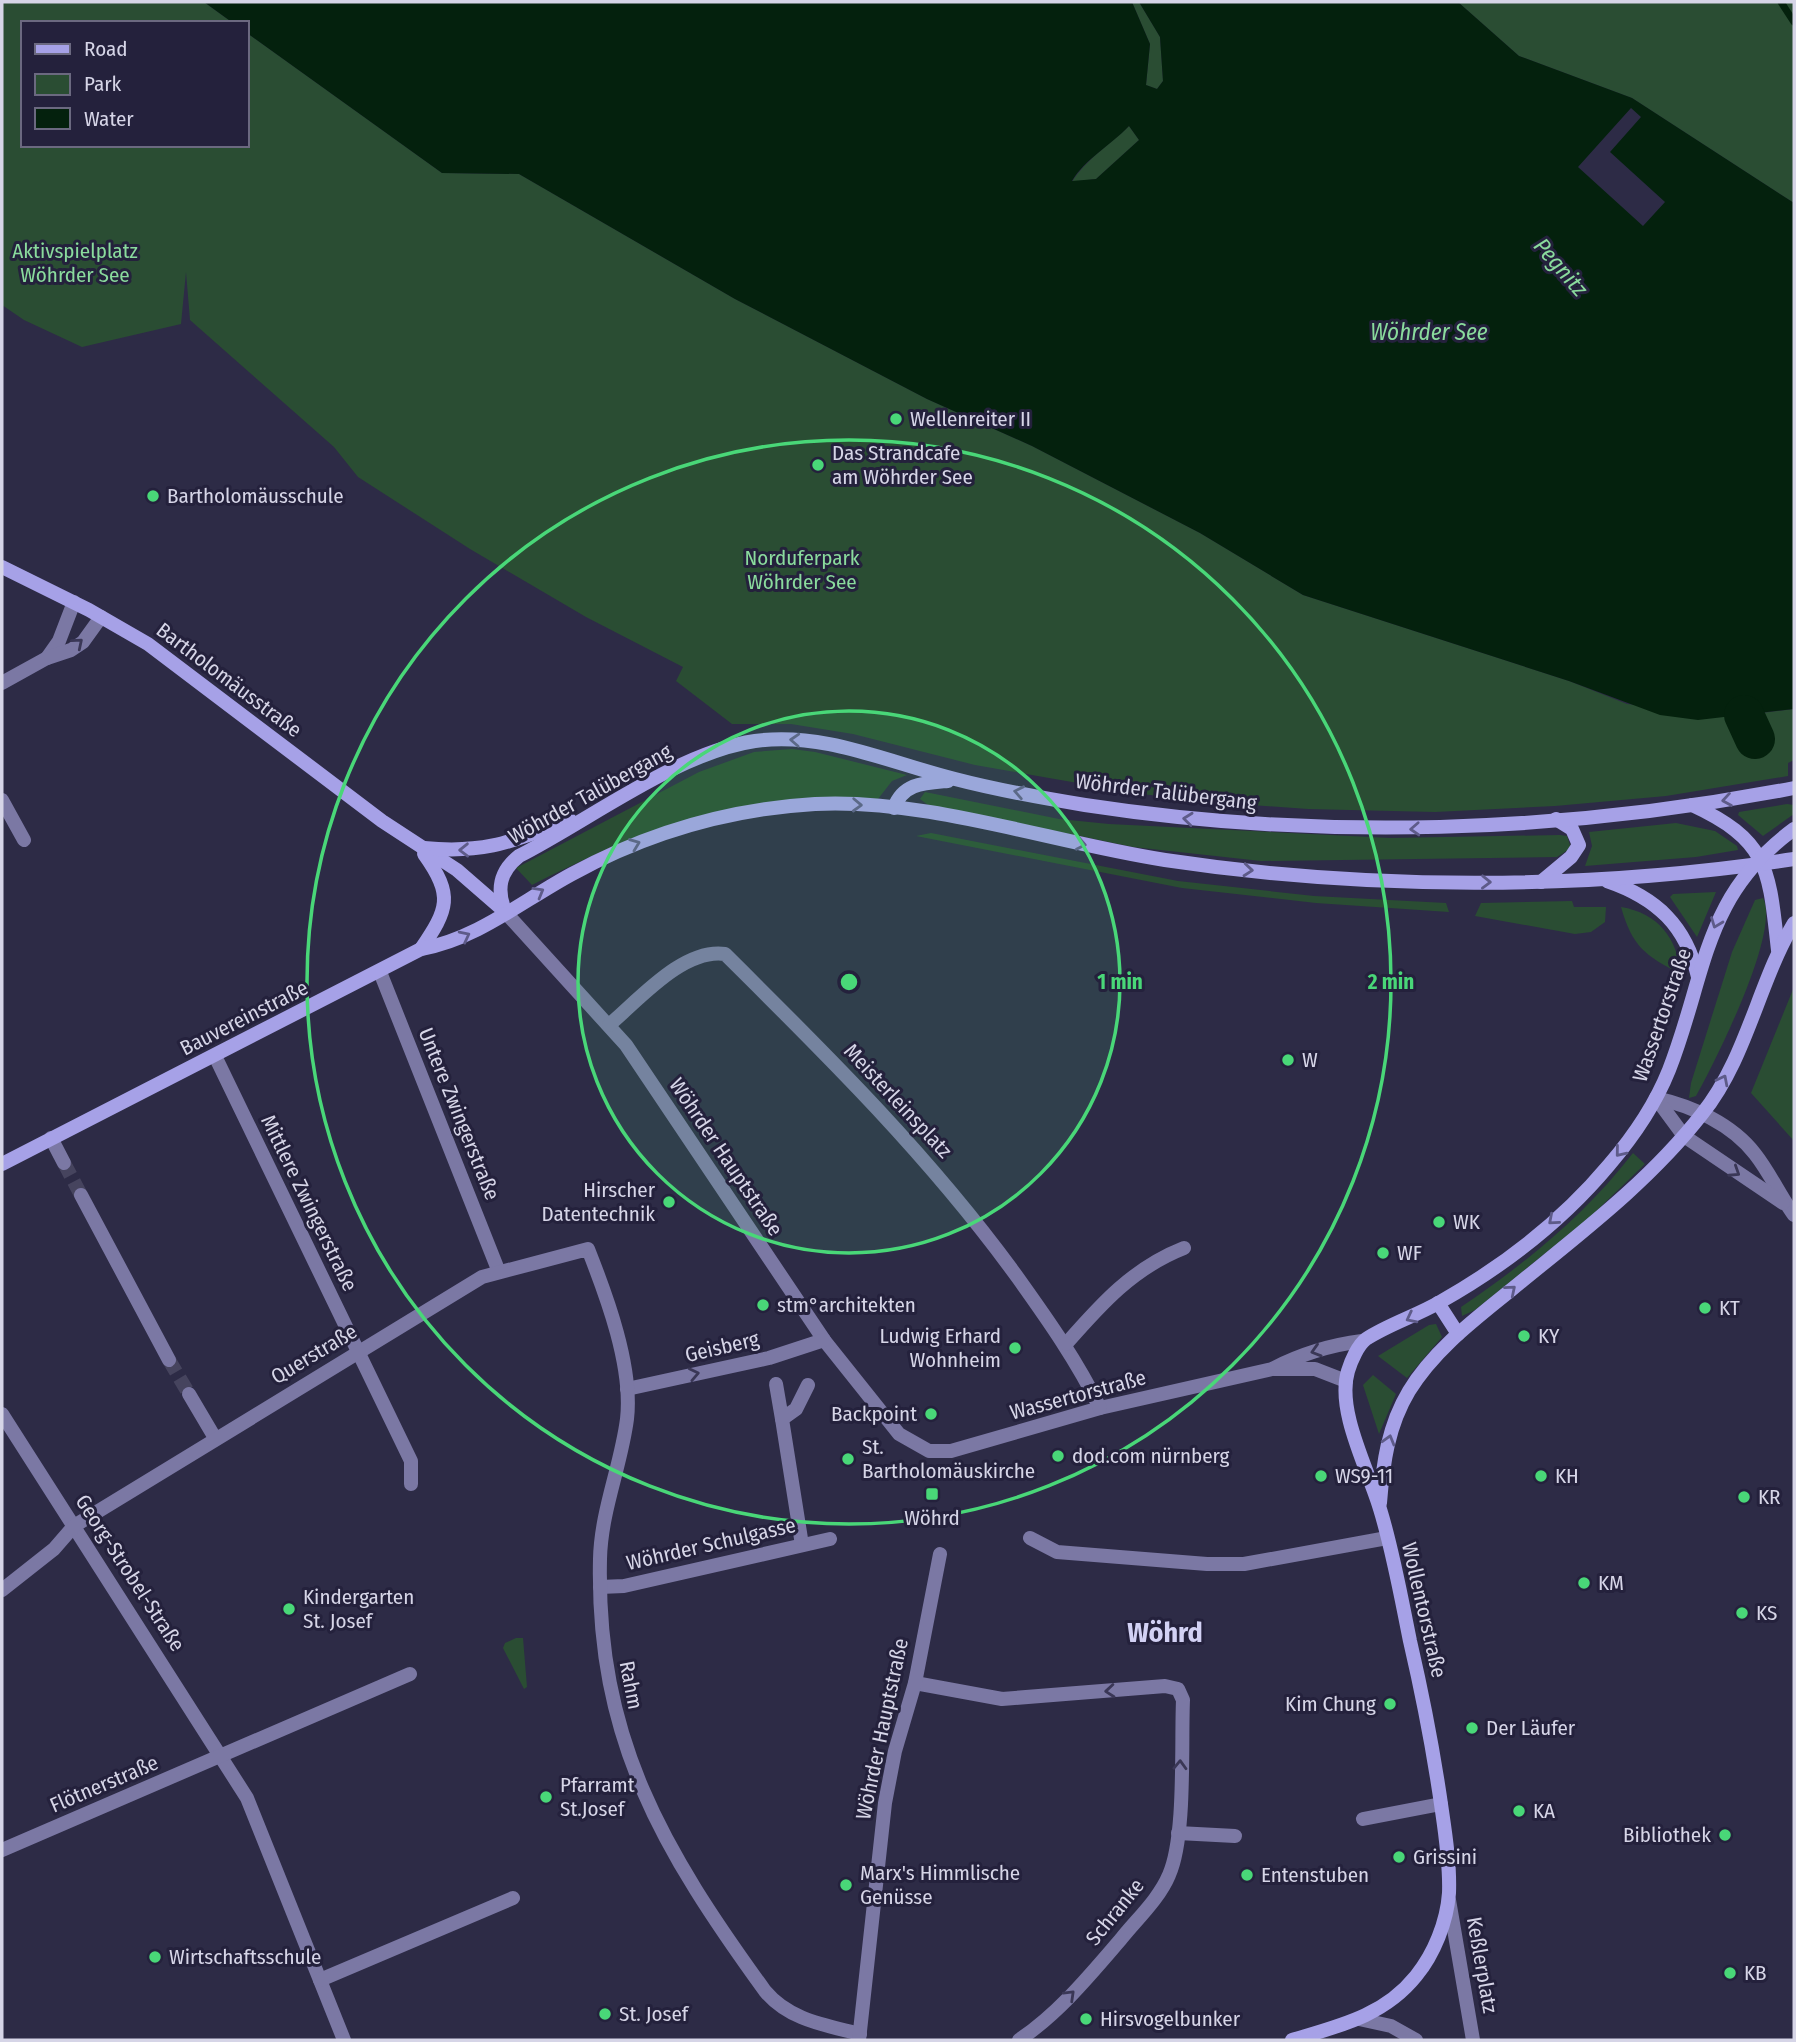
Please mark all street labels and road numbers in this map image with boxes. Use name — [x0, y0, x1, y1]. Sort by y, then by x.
street label: Bartholomäusstraße — [151, 617, 307, 743]
street label: Wöhrder Talübergang — [504, 738, 676, 850]
street label: Wöhrder Talübergang — [1074, 768, 1258, 816]
street label: Wassertorstraße — [1627, 945, 1697, 1085]
street label: Bauvereinstraße — [176, 975, 312, 1061]
street label: Untere Zwingerstraße — [413, 1024, 505, 1204]
street label: Meisterleinsplatz — [838, 1038, 958, 1164]
street label: Wöhrder Hauptstraße — [664, 1073, 788, 1241]
street label: Mittlere Zwingerstraße — [255, 1111, 363, 1295]
street label: Querstraße — [266, 1318, 362, 1390]
street label: Geisberg — [682, 1326, 762, 1368]
street label: Wassertorstraße — [1007, 1364, 1149, 1426]
street label: Georg-Strobel-Straße — [70, 1490, 190, 1656]
street label: Wöhrder Schulgasse — [624, 1512, 798, 1576]
street label: Wollentorstraße — [1396, 1540, 1452, 1680]
street label: Wöhrder Hauptstraße — [850, 1636, 914, 1822]
street label: Rahm — [614, 1659, 648, 1711]
street label: Flötnerstraße — [46, 1750, 162, 1818]
street label: Schranke — [1080, 1873, 1150, 1951]
street label: Keßlerplatz — [1461, 1915, 1503, 2015]

